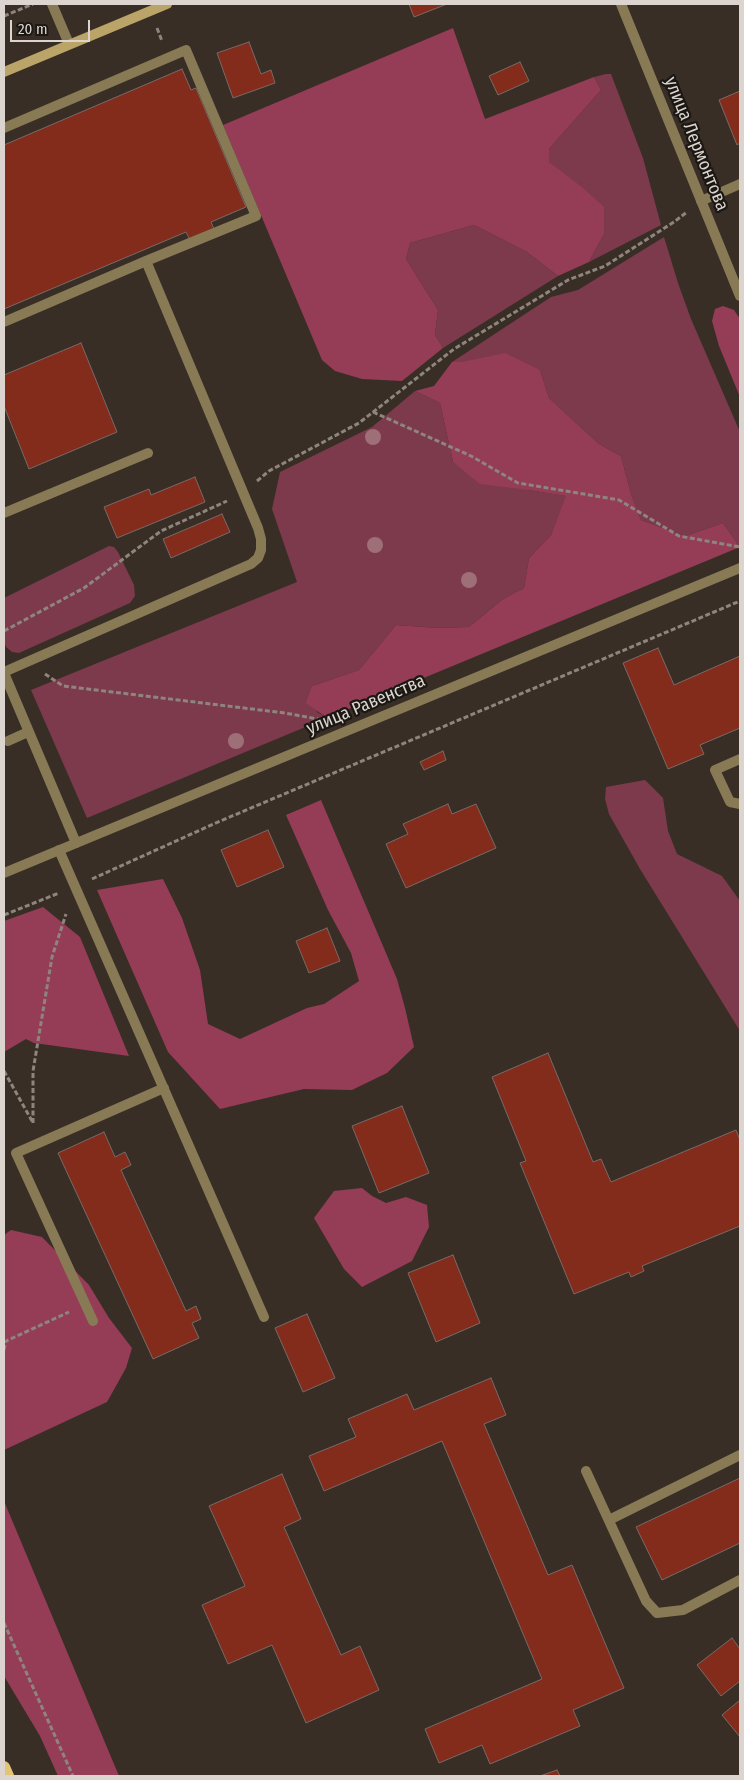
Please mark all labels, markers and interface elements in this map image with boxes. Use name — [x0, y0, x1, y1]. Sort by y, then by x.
scale bar — [12, 10, 92, 42]
text: 20 m — [18, 20, 48, 38]
street label: улица Лермонтова — [659, 74, 733, 214]
street label: улица Равенства — [303, 670, 429, 740]

